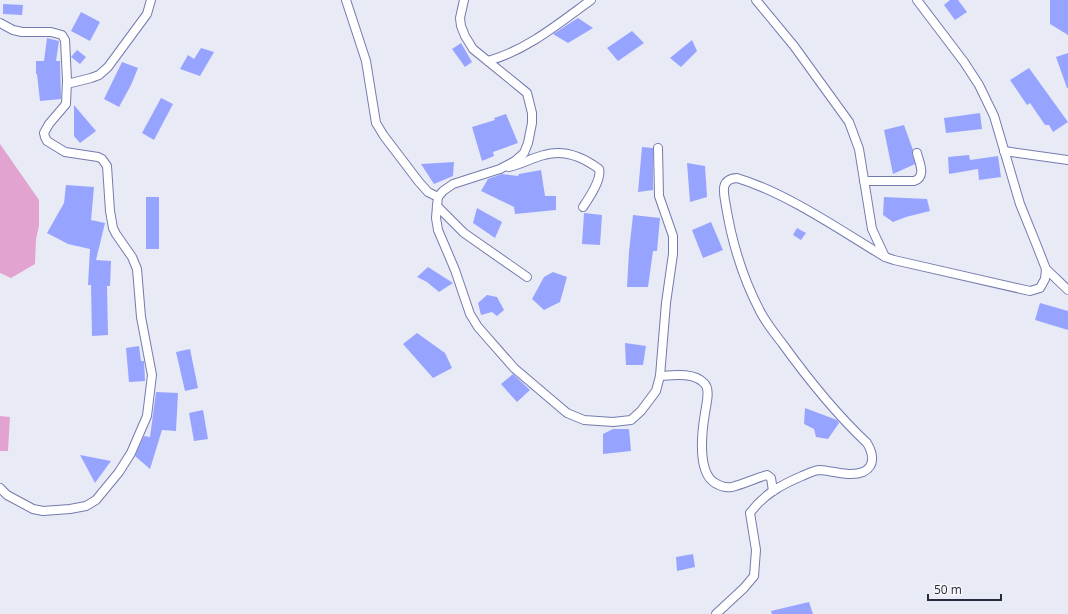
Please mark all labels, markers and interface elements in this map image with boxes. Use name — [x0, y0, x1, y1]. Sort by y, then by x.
scale bar — [928, 576, 1001, 602]
text: 50 m — [934, 581, 962, 598]

